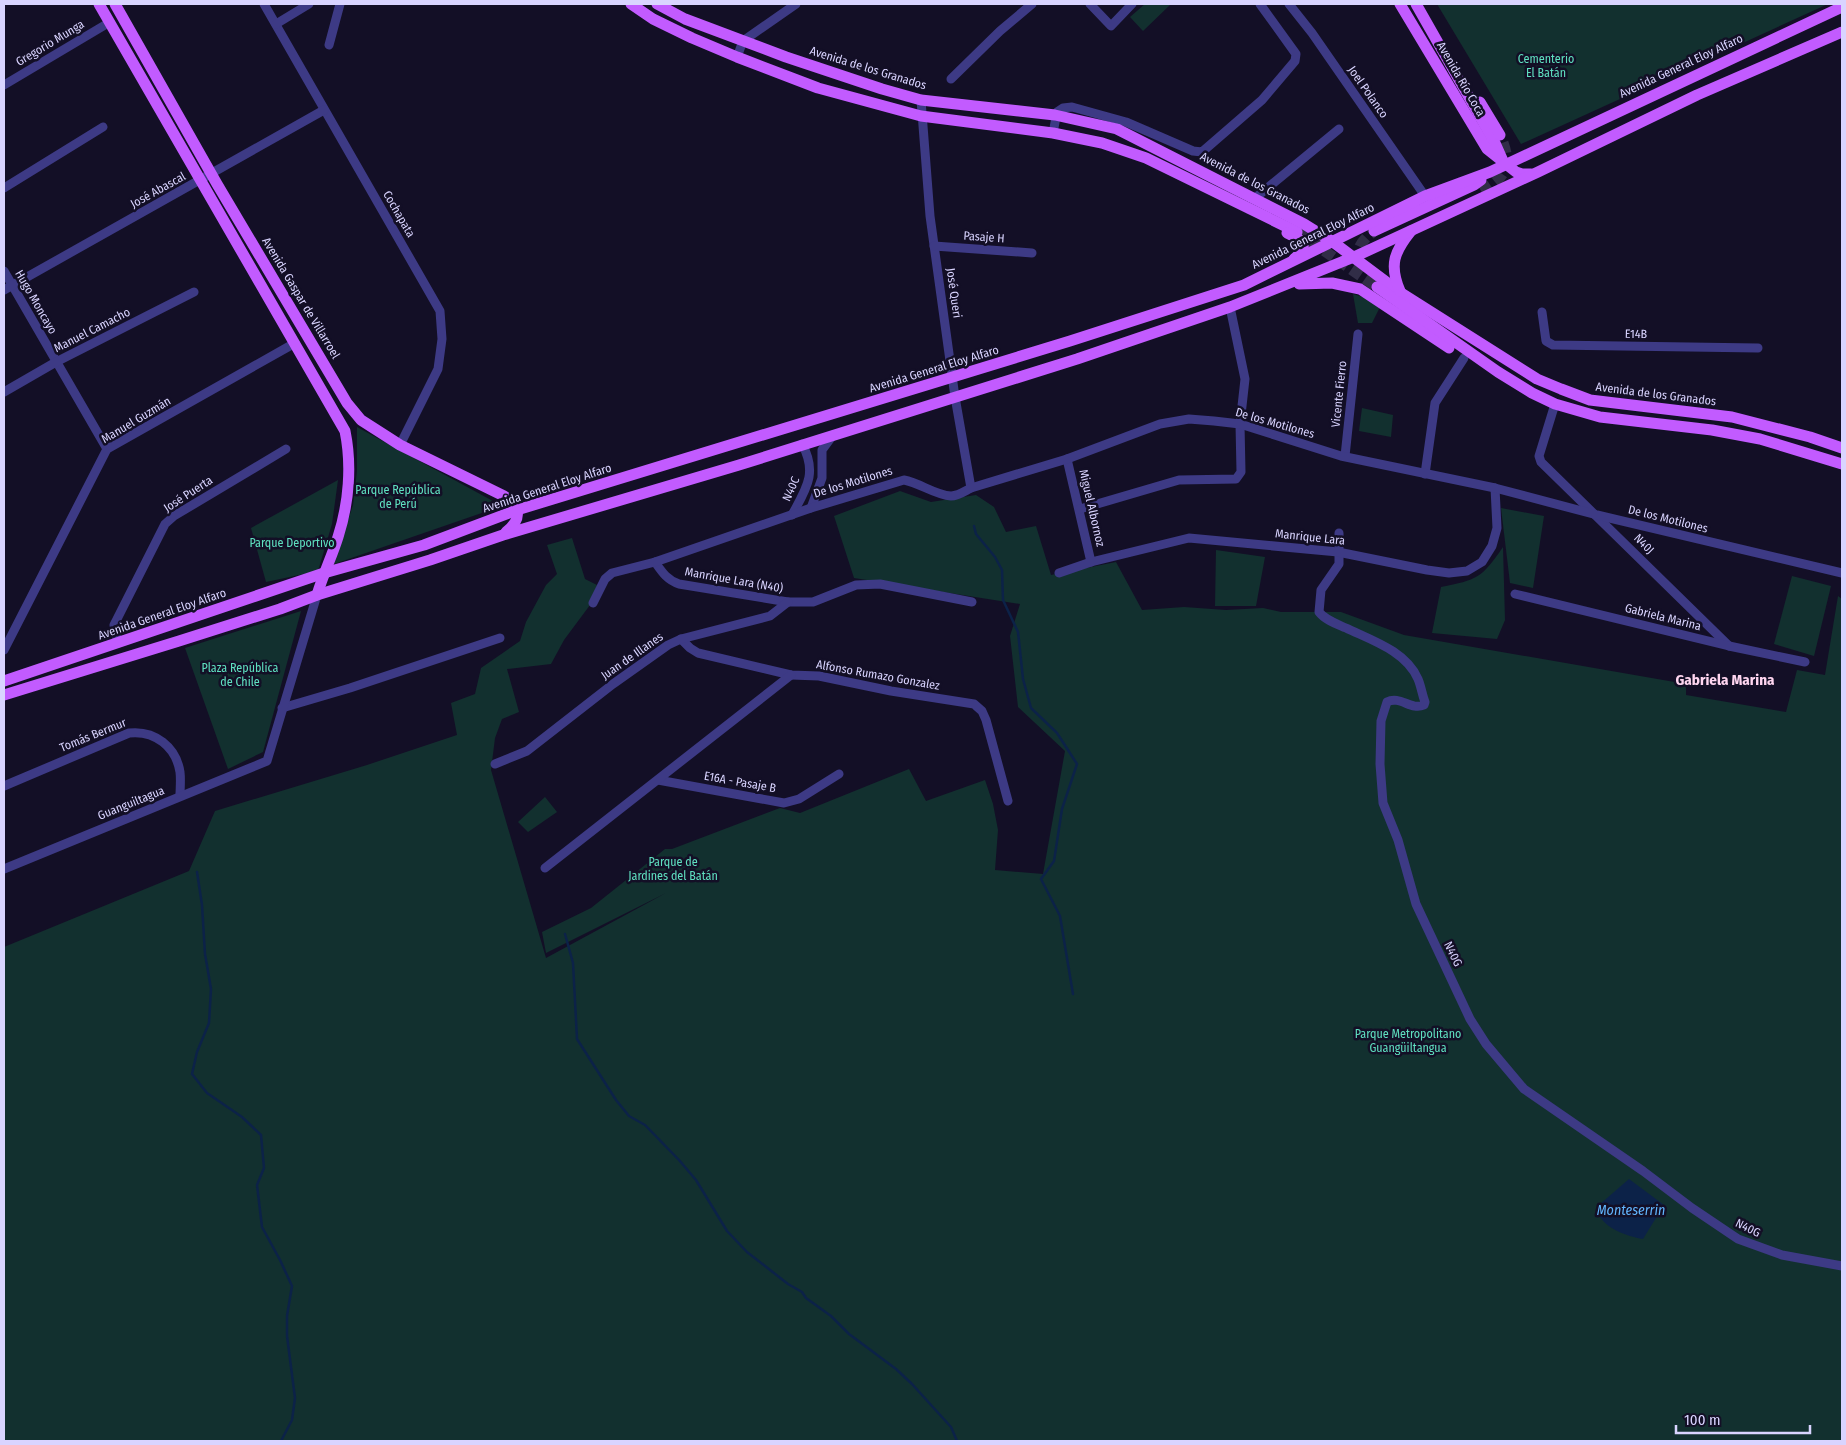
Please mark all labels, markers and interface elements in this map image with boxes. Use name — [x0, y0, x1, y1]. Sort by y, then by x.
street label: Gregorio Munga — [13, 17, 87, 69]
street label: Avenida General Eloy Alfaro — [1617, 31, 1745, 101]
street label: Avenida Río Coca — [1434, 39, 1488, 119]
street label: Avenida de los Granados — [808, 44, 928, 92]
park label: Cementerio El Batán — [1518, 52, 1574, 80]
street label: Joel Polanco — [1345, 63, 1391, 121]
street label: Avenida de los Granados — [1198, 149, 1312, 217]
street label: José Abascal — [128, 169, 188, 211]
street label: Cochapata — [380, 188, 418, 240]
street label: Avenida General Eloy Alfaro — [1249, 200, 1377, 272]
street label: Pasaje H — [963, 229, 1005, 245]
street label: Avenida Gaspar de Villarroel — [259, 235, 343, 361]
street label: Hugo Moncayo — [12, 267, 60, 337]
street label: José Queri — [944, 267, 964, 319]
street label: Manuel Camacho — [52, 305, 132, 355]
street label: E14B — [1625, 327, 1648, 341]
street label: Avenida General Eloy Alfaro — [868, 343, 1000, 395]
street label: Vicente Fierro — [1329, 360, 1349, 428]
street label: Avenida de los Granados — [1595, 380, 1717, 408]
street label: Manuel Guzmán — [99, 394, 173, 446]
street label: De los Motilones — [1234, 405, 1316, 441]
street label: Avenida General Eloy Alfaro — [481, 461, 613, 515]
street label: De los Motilones — [812, 463, 894, 501]
street label: Miguel Albornoz — [1076, 468, 1108, 548]
street label: José Puerta — [161, 473, 215, 515]
street label: N40C — [779, 475, 803, 503]
park label: Parque República de Perú — [355, 483, 441, 511]
street label: De los Motilones — [1627, 502, 1709, 536]
street label: Manrique Lara — [1274, 526, 1346, 548]
street label: N40J — [1631, 531, 1657, 557]
park label: Parque Deportivo — [249, 536, 335, 550]
street label: Manrique Lara (N40) — [684, 564, 785, 596]
street label: Avenida General Eloy Alfaro — [96, 585, 228, 643]
street label: Gabriela Marina — [1624, 601, 1703, 633]
street label: Juan de Illanes — [598, 629, 666, 683]
street label: Alfonso Rumazo Gonzalez — [815, 657, 941, 693]
park label: Plaza República de Chile — [202, 661, 279, 689]
district label: Gabriela Marina — [1676, 671, 1775, 689]
street label: Tomás Bermur — [58, 715, 129, 755]
street label: E16A - Pasaje B — [703, 769, 778, 795]
street label: Guanguiltagua — [96, 783, 166, 823]
park label: Parque de Jardines del Batán — [628, 855, 718, 883]
street label: N40G — [1441, 939, 1465, 969]
park label: Parque Metropolitano Guangüiltangua — [1355, 1027, 1461, 1055]
water label: Monteserrin — [1597, 1202, 1665, 1219]
street label: N40G — [1733, 1216, 1763, 1240]
scale bar — [1676, 1402, 1810, 1434]
text: 100 m — [1684, 1411, 1721, 1429]

